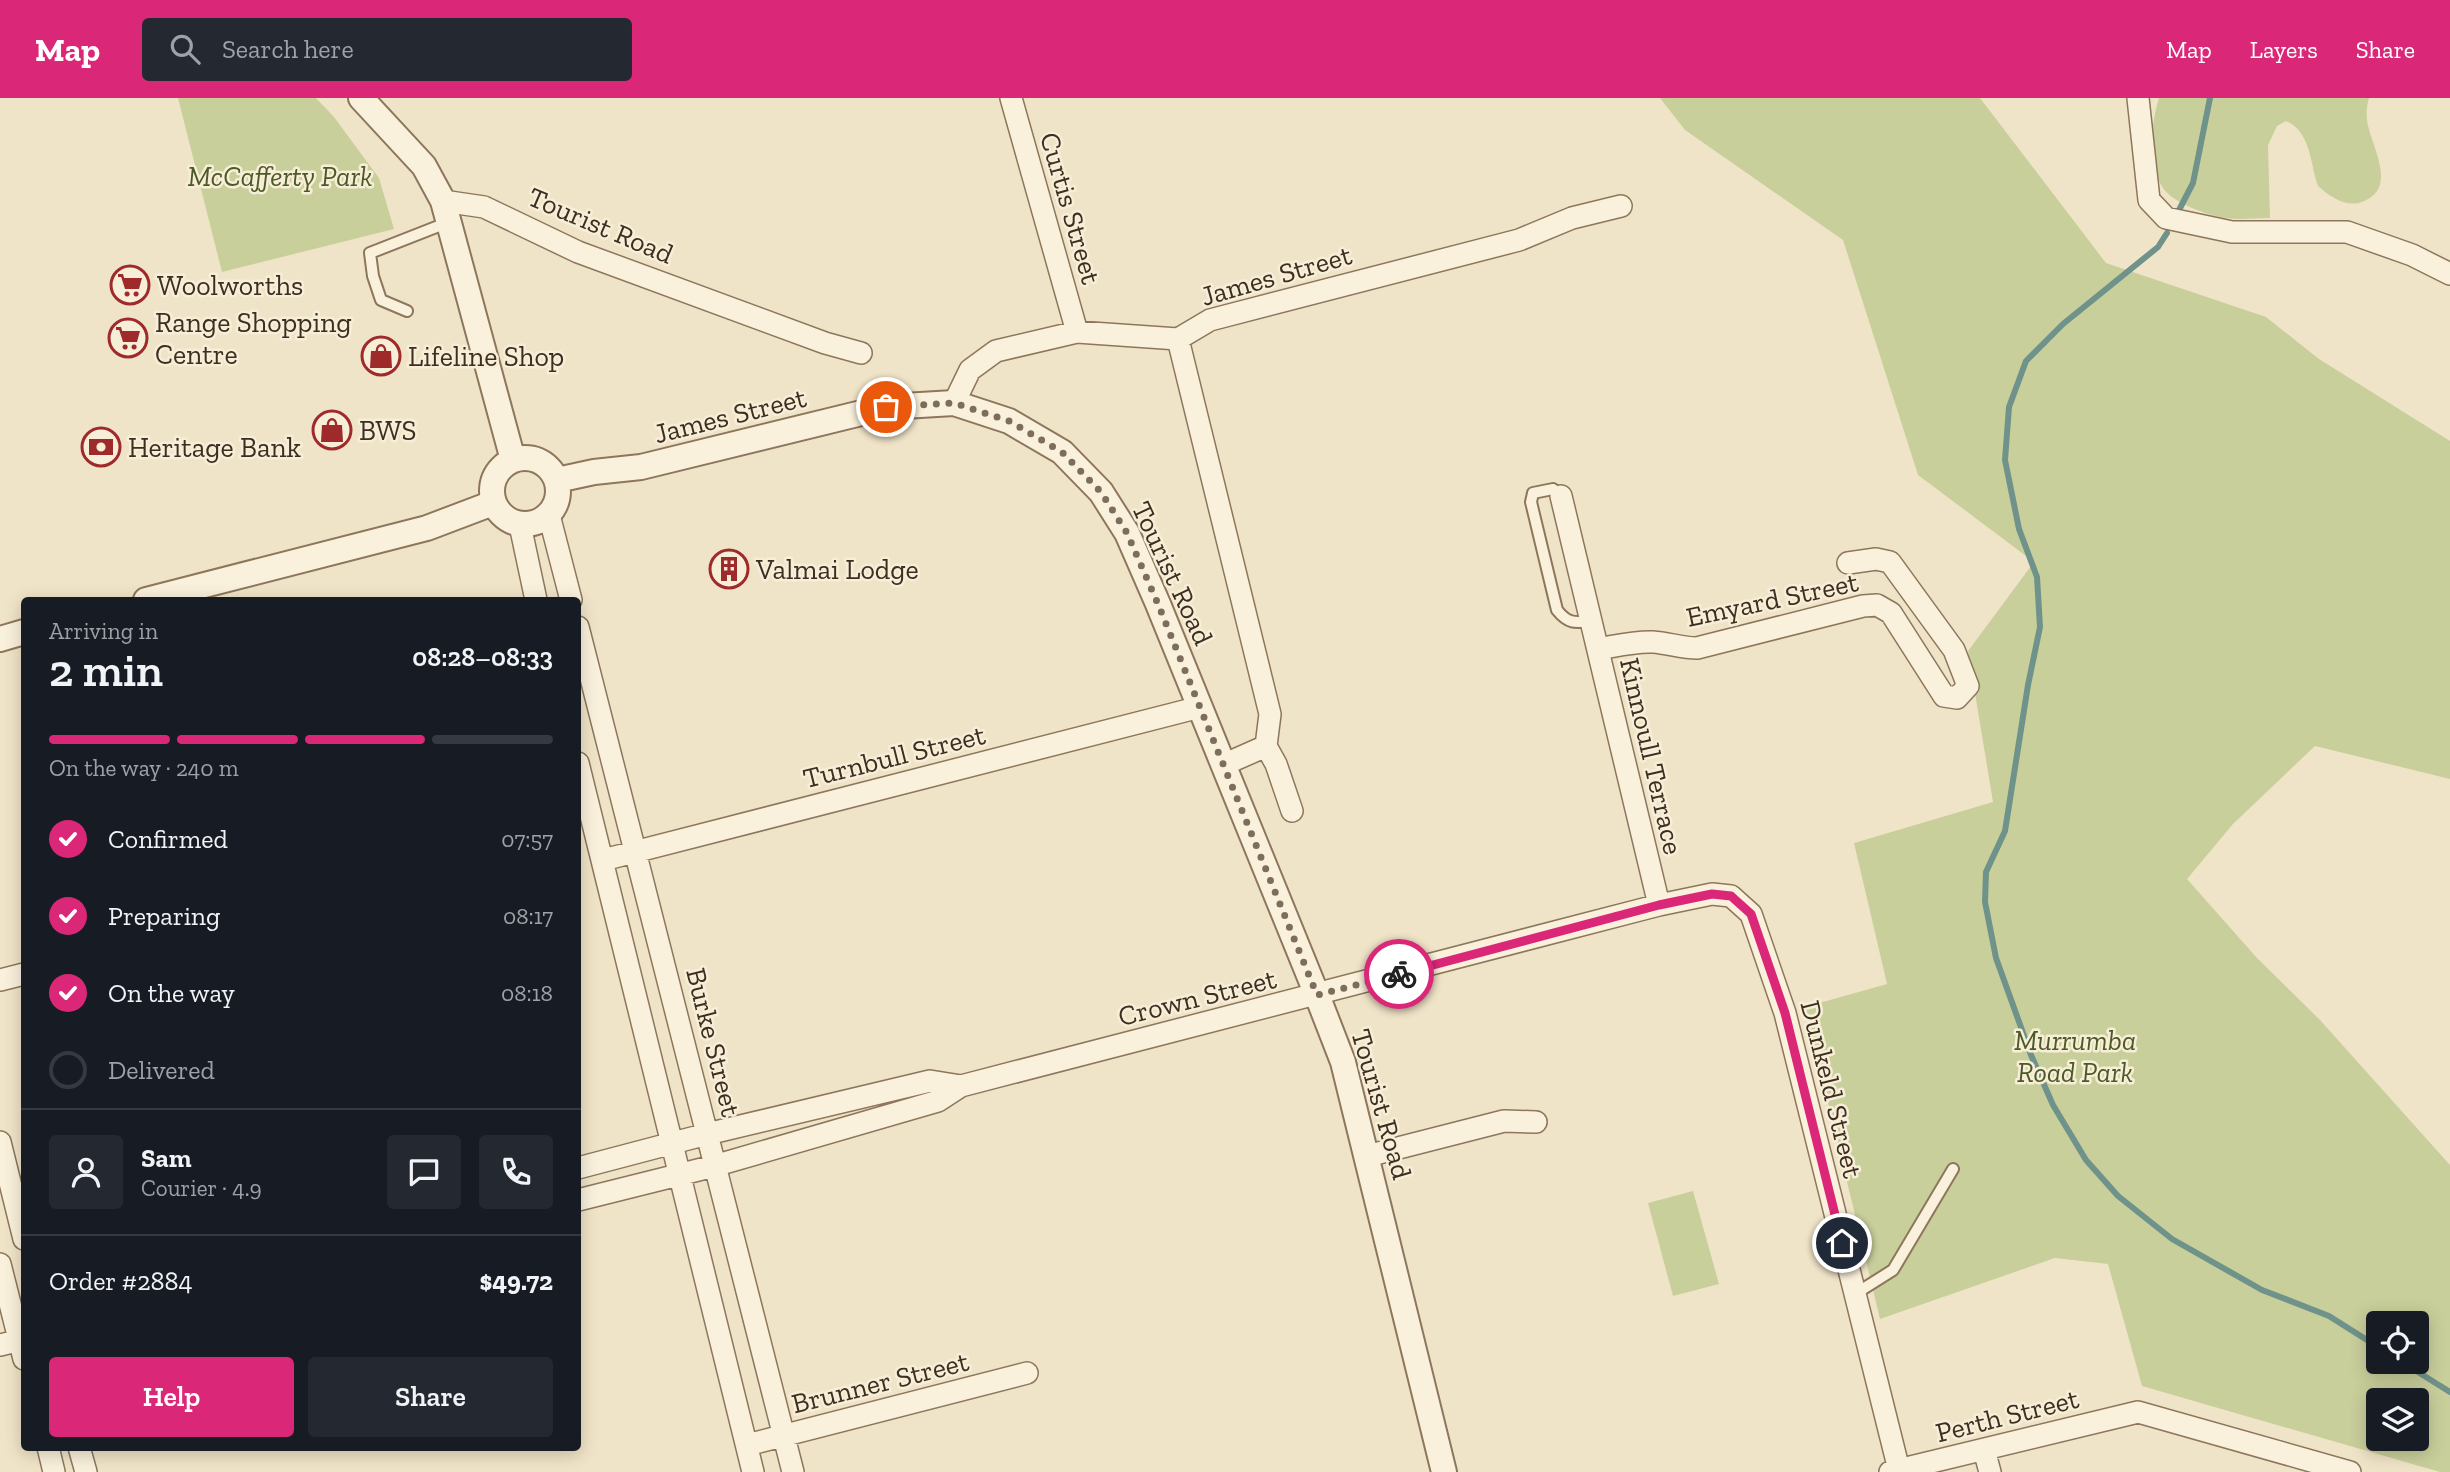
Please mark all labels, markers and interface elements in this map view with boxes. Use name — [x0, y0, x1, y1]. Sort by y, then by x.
search box — [142, 18, 632, 81]
text: Map — [35, 30, 100, 69]
icon: search — [166, 30, 204, 68]
text: Search here — [222, 33, 354, 65]
text: Map — [2166, 35, 2212, 64]
text: Layers — [2250, 35, 2318, 64]
text: Share — [2356, 35, 2415, 64]
street label: Curtis Street — [1033, 129, 1108, 288]
park label: McCafferty Park — [187, 160, 373, 193]
street label: Tourist Road — [523, 180, 678, 271]
street label: James Street — [1197, 238, 1356, 313]
supermarket icon: Woolworths — [109, 264, 151, 306]
place label: Woolworths — [157, 269, 303, 302]
place label: Range Shopping Centre — [155, 306, 352, 371]
supermarket icon: Range Shopping Centre — [107, 317, 149, 359]
shop icon: Lifeline Shop — [360, 335, 402, 377]
place label: Lifeline Shop — [408, 340, 564, 373]
pin — [856, 377, 916, 437]
street label: James Street — [651, 381, 810, 450]
icon: bag — [867, 388, 905, 426]
shop icon: BWS — [311, 409, 353, 451]
place label: BWS — [359, 414, 416, 447]
bank icon: Heritage Bank — [80, 426, 122, 468]
place label: Heritage Bank — [128, 431, 302, 464]
street label: Tourist Road — [1125, 496, 1220, 650]
building icon: Valmai Lodge — [708, 548, 750, 590]
place label: Valmai Lodge — [755, 553, 919, 586]
street label: Emyard Street — [1683, 565, 1862, 634]
text: Arriving in — [49, 617, 158, 645]
text: 08:28–08:33 — [412, 641, 553, 673]
text: 2 min — [49, 643, 163, 698]
street label: Kinnoull Terrace — [1613, 655, 1690, 858]
street label: Turnbull Street — [800, 718, 989, 795]
text: On the way · 240 m — [49, 754, 239, 782]
icon: check — [49, 820, 87, 858]
text: Confirmed — [108, 823, 228, 855]
text: 07:57 — [501, 825, 553, 853]
icon: check — [49, 897, 87, 935]
text: Preparing — [108, 900, 220, 932]
text: 08:17 — [503, 902, 553, 930]
courier — [1364, 939, 1434, 1009]
icon: bike — [1380, 955, 1418, 993]
street label: Crown Street — [1115, 962, 1280, 1033]
street label: Burke Street — [679, 965, 748, 1120]
icon: check — [49, 974, 87, 1012]
text: On the way — [108, 977, 235, 1009]
text: 08:18 — [501, 979, 553, 1007]
street label: Dunkeld Street — [1794, 997, 1870, 1182]
park label: Murrumba Road Park — [2014, 1024, 2136, 1089]
street label: Tourist Road — [1344, 1025, 1419, 1183]
text: Delivered — [108, 1054, 215, 1086]
button: person — [49, 1135, 123, 1209]
button: chat — [387, 1135, 461, 1209]
button: phone — [479, 1135, 553, 1209]
text: Sam — [141, 1142, 191, 1174]
text: Courier · 4.9 — [141, 1174, 262, 1202]
pin — [1812, 1213, 1872, 1273]
icon: home — [1823, 1224, 1861, 1262]
text: Order #2884 — [49, 1265, 193, 1297]
text: $49.72 — [479, 1265, 553, 1297]
map controls — [2366, 1311, 2429, 1451]
button: locate — [2366, 1311, 2429, 1374]
street label: Brunner Street — [788, 1344, 973, 1420]
button: Help — [49, 1357, 294, 1437]
button: Share — [308, 1357, 553, 1437]
street label: Perth Street — [1932, 1382, 2083, 1449]
button: layers — [2366, 1388, 2429, 1451]

